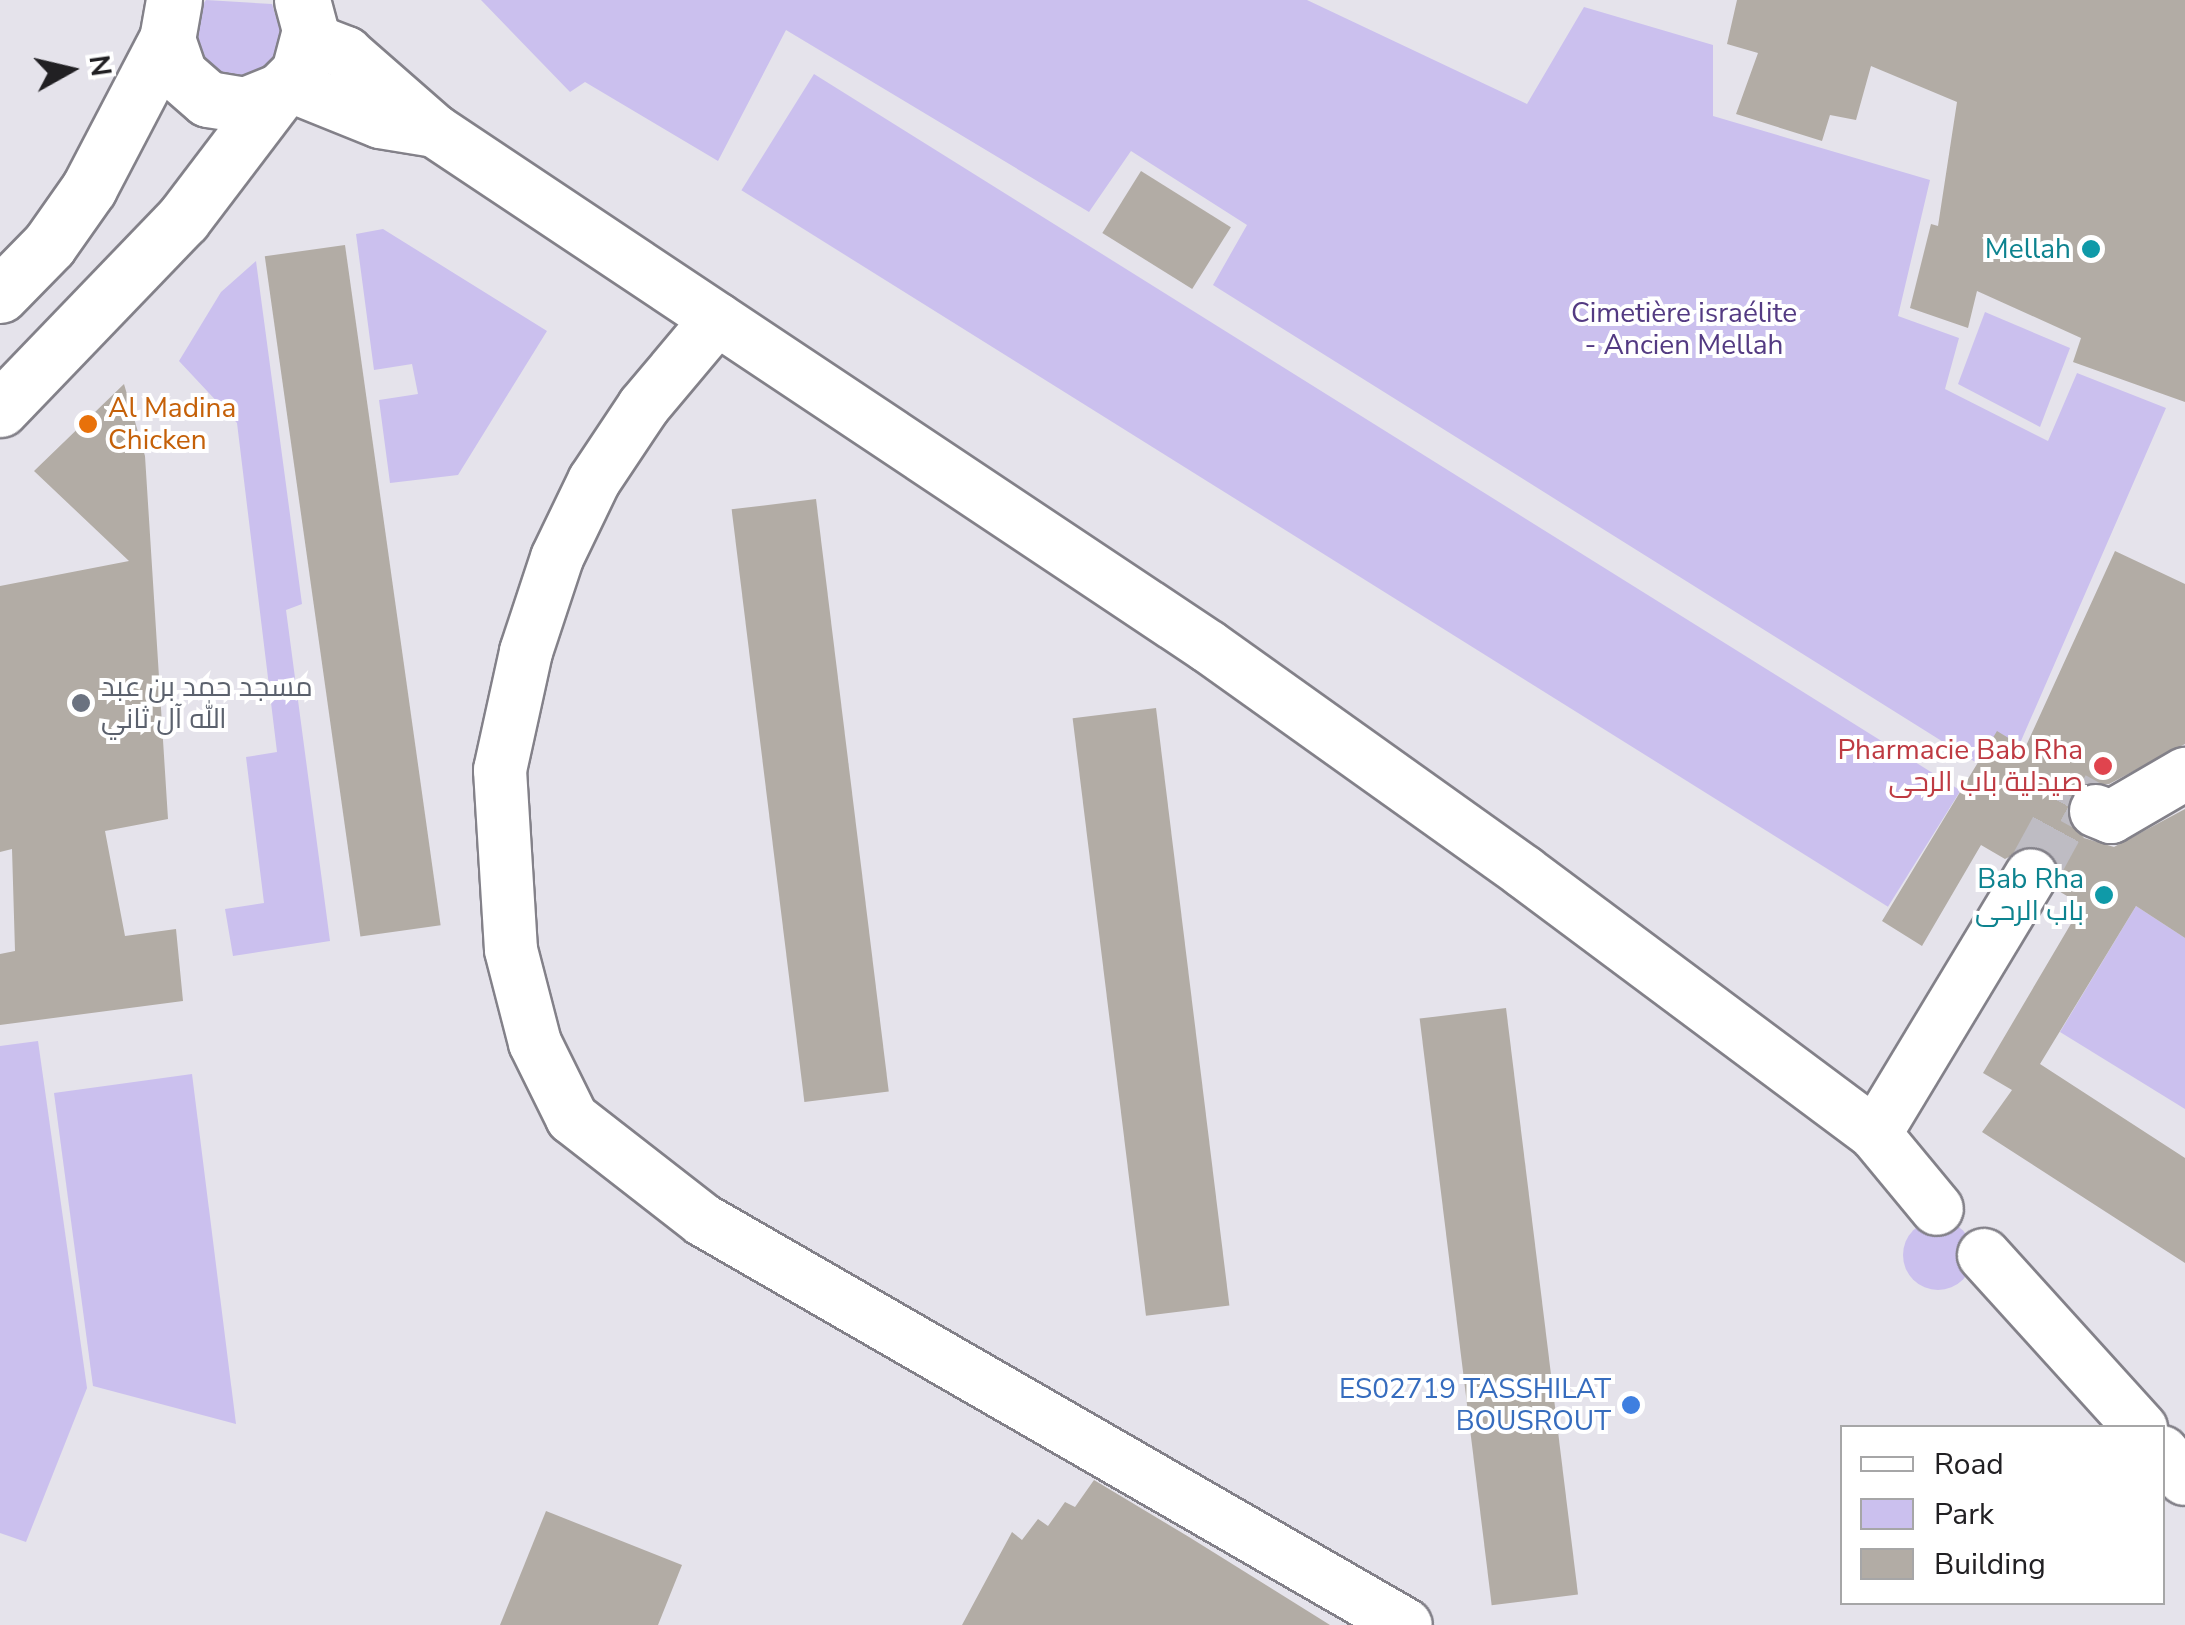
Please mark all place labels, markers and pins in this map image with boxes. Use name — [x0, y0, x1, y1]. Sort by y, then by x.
place label: Mellah — [1985, 232, 2071, 266]
marker: Mellah — [2080, 238, 2102, 260]
place label: Al Madina Chicken — [108, 391, 236, 457]
marker: Al Madina Chicken — [77, 413, 99, 435]
place label: مسجد حمد بن عبد الله آل ثاني — [101, 670, 313, 736]
marker: مسجد حمد بن عبد الله آل ثاني — [70, 692, 92, 714]
place label: Pharmacie Bab Rha صيدلية باب الرحى — [1837, 733, 2083, 799]
marker: Pharmacie Bab Rha صيدلية باب الرحى — [2092, 755, 2114, 777]
place label: Bab Rha باب الرحى — [1975, 862, 2084, 928]
marker: Bab Rha باب الرحى — [2093, 884, 2115, 906]
place label: ES02719 TASSHILAT BOUSROUT — [1339, 1372, 1611, 1438]
marker: ES02719 TASSHILAT BOUSROUT — [1620, 1394, 1642, 1416]

